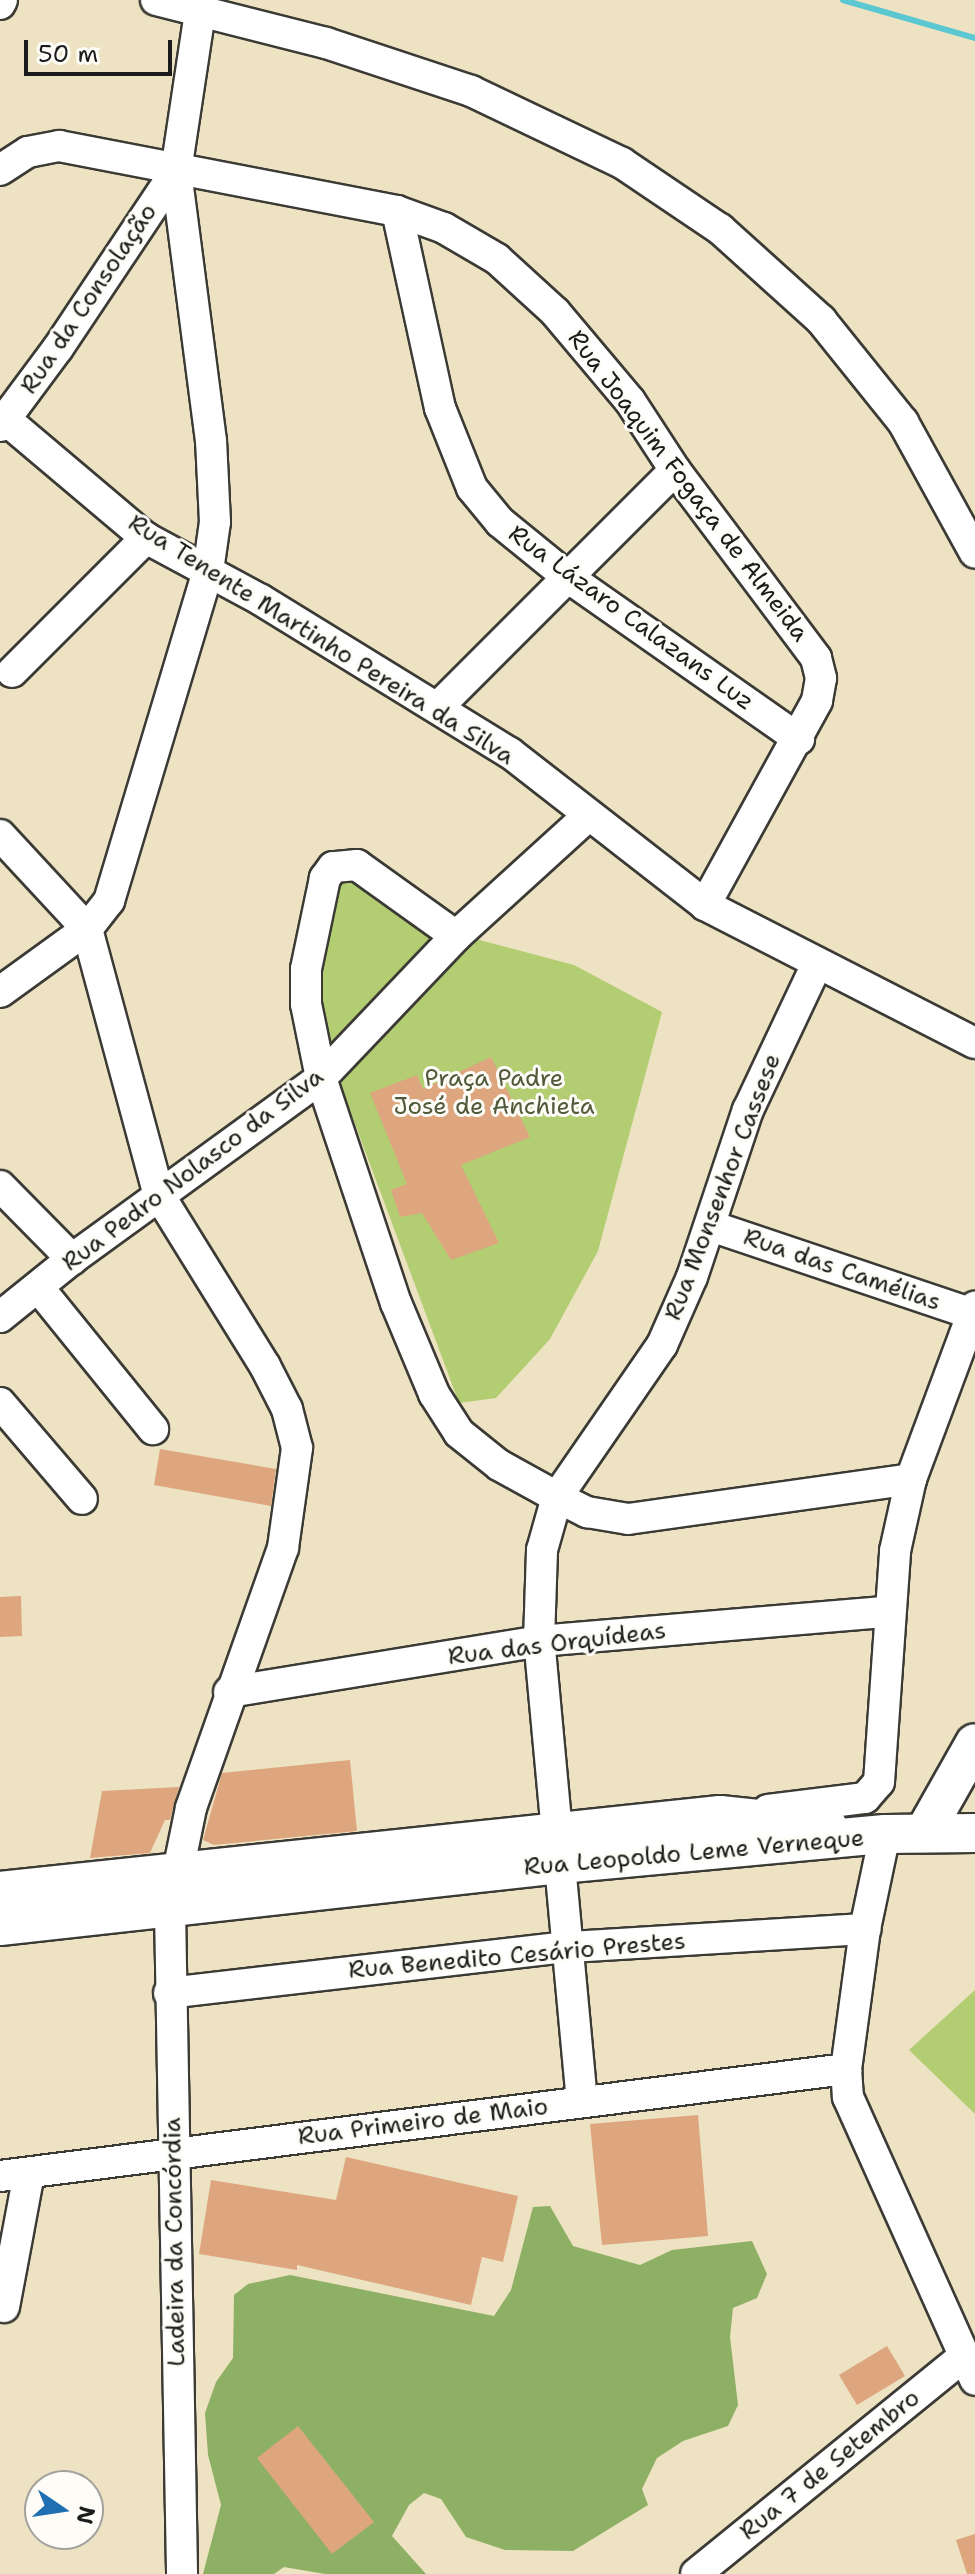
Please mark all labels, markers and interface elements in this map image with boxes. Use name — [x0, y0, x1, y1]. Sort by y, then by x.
scale bar — [28, 24, 176, 74]
text: 50 m — [38, 38, 98, 70]
street label: Rua da Consolação — [15, 198, 163, 400]
street label: Rua Joaquim Fogaça de Almeida — [561, 325, 815, 647]
street label: Rua Tenente Martinho Pereira da Silva — [123, 509, 519, 771]
street label: Rua Lázaro Calazans Luz — [503, 519, 759, 717]
street label: Rua Monsenhor Cassese — [659, 1050, 787, 1324]
street label: Rua Pedro Nolasco da Silva — [57, 1062, 329, 1278]
park label: Praça Padre José de Anchieta — [393, 1065, 595, 1121]
street label: Rua das Camélias — [740, 1223, 944, 1317]
street label: Rua das Orquídeas — [446, 1616, 668, 1672]
street label: Rua Leopoldo Leme Verneque — [523, 1824, 865, 1882]
street label: Rua Benedito Cesário Prestes — [347, 1927, 687, 1985]
street label: Rua Primeiro de Maio — [296, 2092, 550, 2152]
street label: Ladeira da Concórdia — [158, 2117, 192, 2367]
street label: Rua 7 de Setembro — [734, 2384, 926, 2546]
north arrow — [24, 2470, 104, 2550]
text: N — [70, 2503, 102, 2527]

